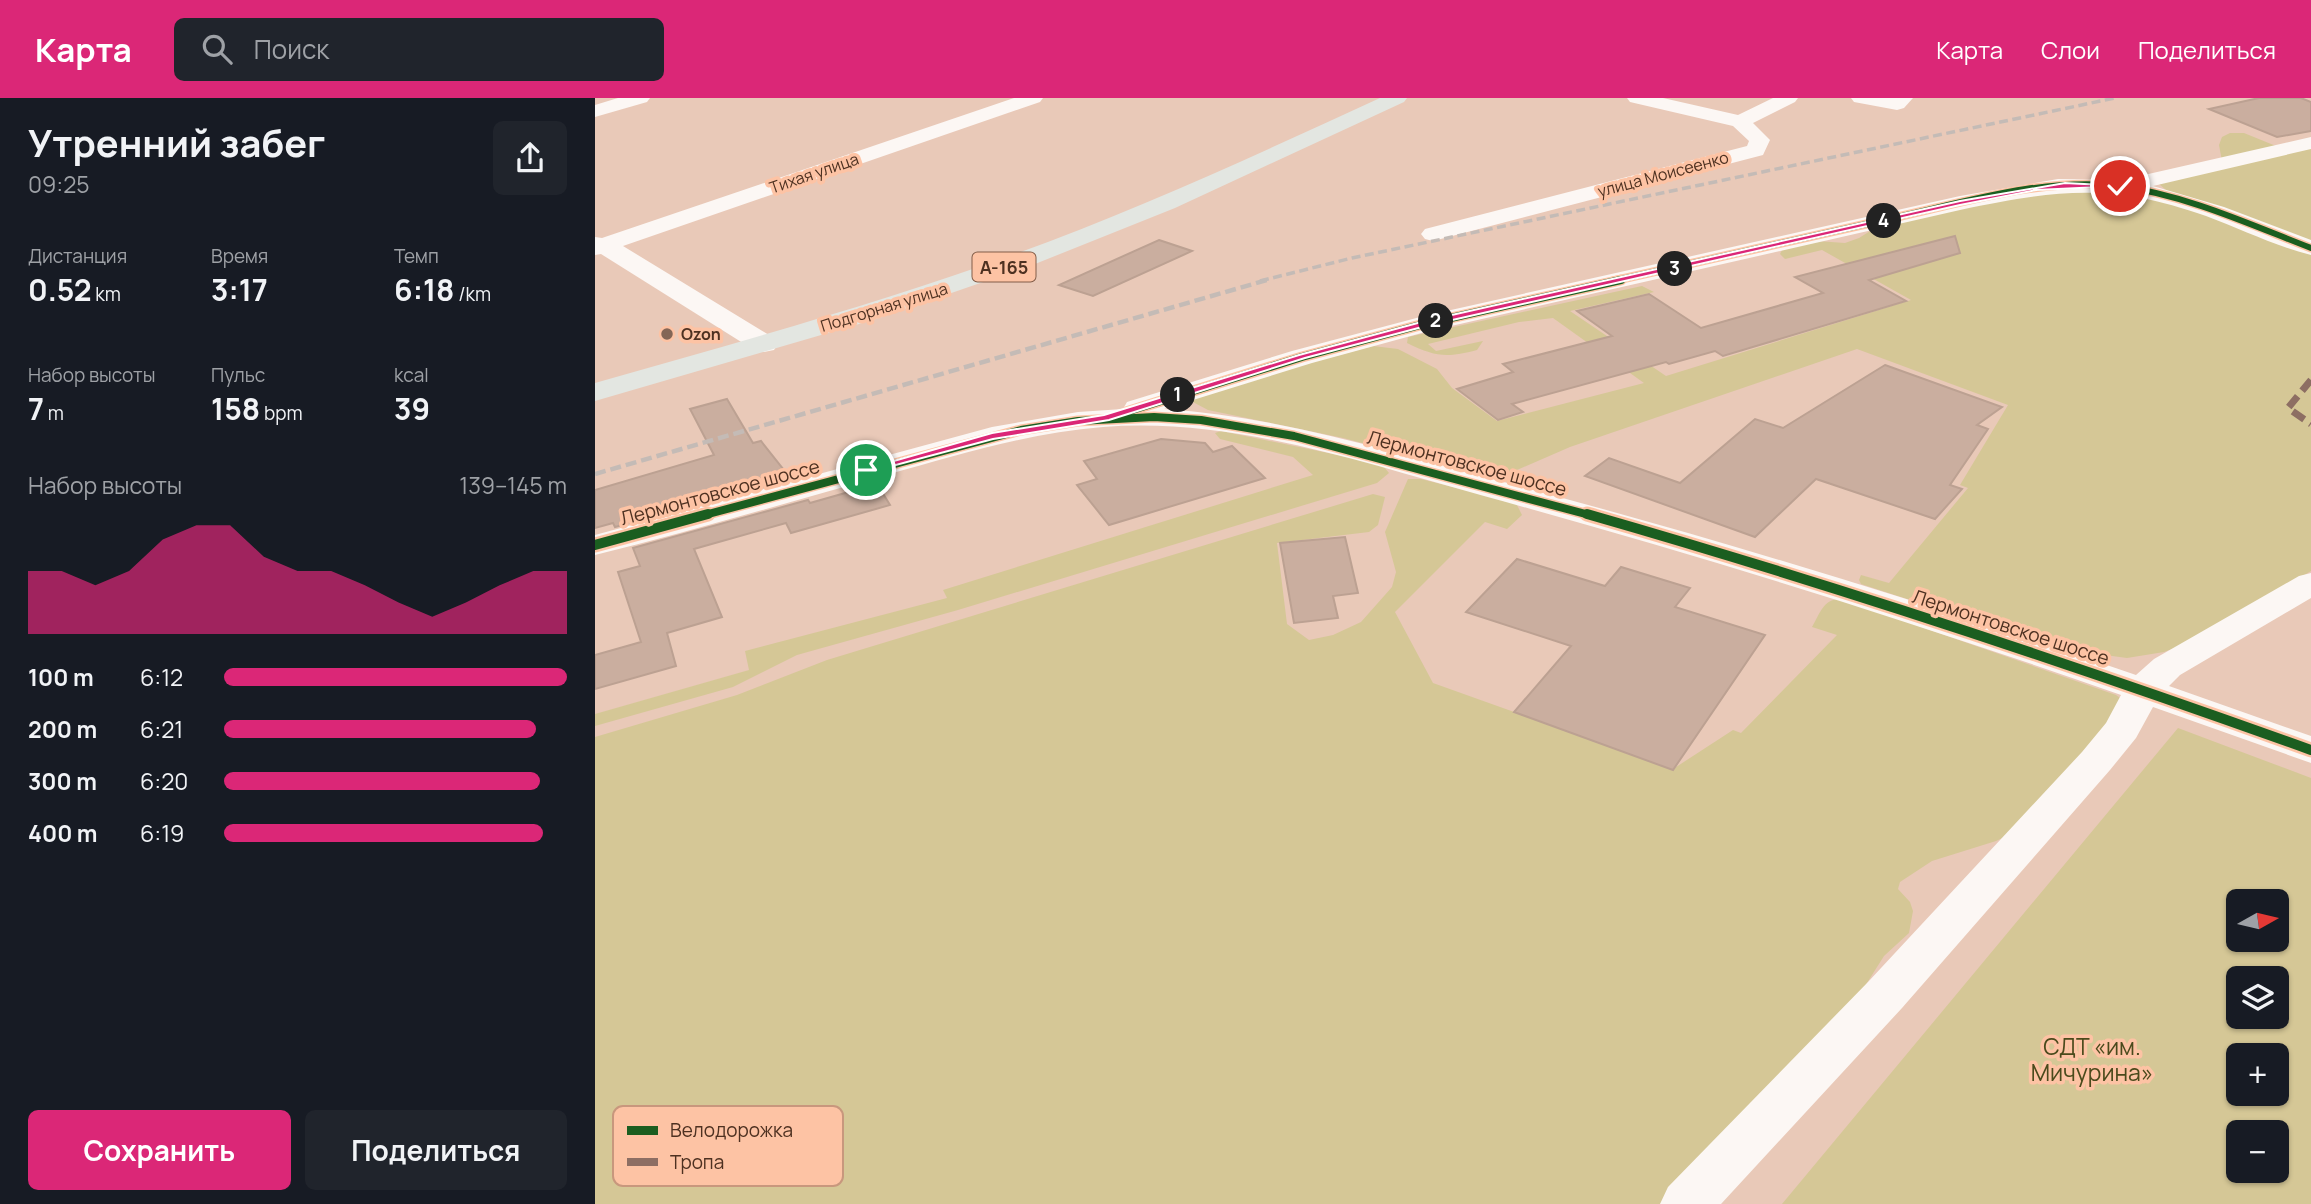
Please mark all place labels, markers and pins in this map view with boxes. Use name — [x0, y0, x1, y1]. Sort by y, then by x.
pin — [2090, 156, 2150, 216]
pin: 4 — [1867, 204, 1901, 238]
pin: 3 — [1657, 252, 1693, 286]
pin: 2 — [1419, 304, 1453, 339]
place label: Ozon — [681, 323, 721, 345]
marker: Ozon — [659, 326, 675, 342]
pin: 1 — [1161, 378, 1195, 412]
pin — [836, 440, 896, 500]

